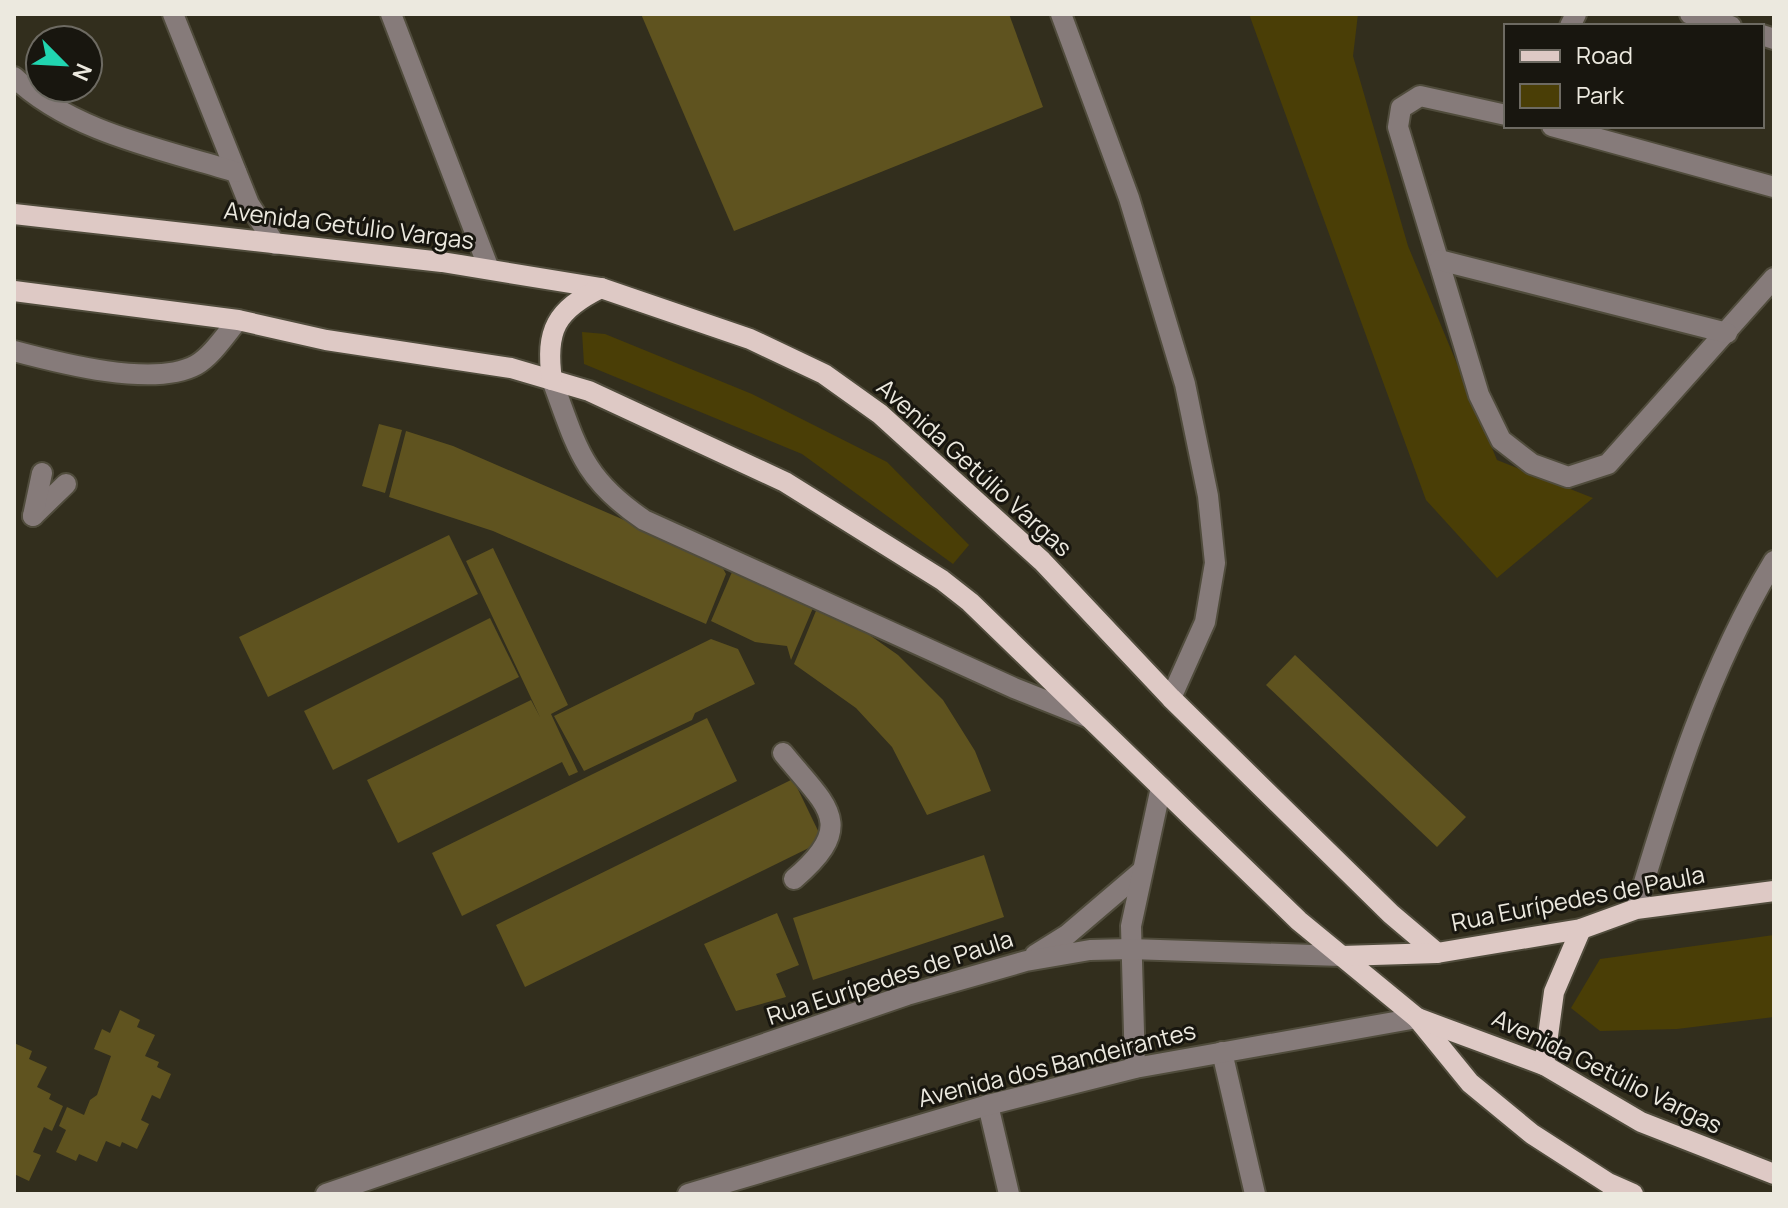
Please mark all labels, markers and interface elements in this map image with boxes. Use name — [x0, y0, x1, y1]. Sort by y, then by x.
north arrow — [24, 24, 104, 104]
legend — [1504, 24, 1764, 128]
text: Road — [1576, 38, 1633, 71]
text: N — [65, 59, 99, 85]
text: Park — [1576, 78, 1625, 111]
street label: Avenida Getúlio Vargas — [222, 193, 476, 256]
street label: Avenida Getúlio Vargas — [870, 370, 1080, 563]
street label: Rua Eurípedes de Paula — [1448, 857, 1707, 938]
street label: Rua Eurípedes de Paula — [762, 921, 1017, 1032]
street label: Avenida Getúlio Vargas — [1487, 1001, 1728, 1141]
street label: Avenida dos Bandeirantes — [914, 1013, 1199, 1114]

